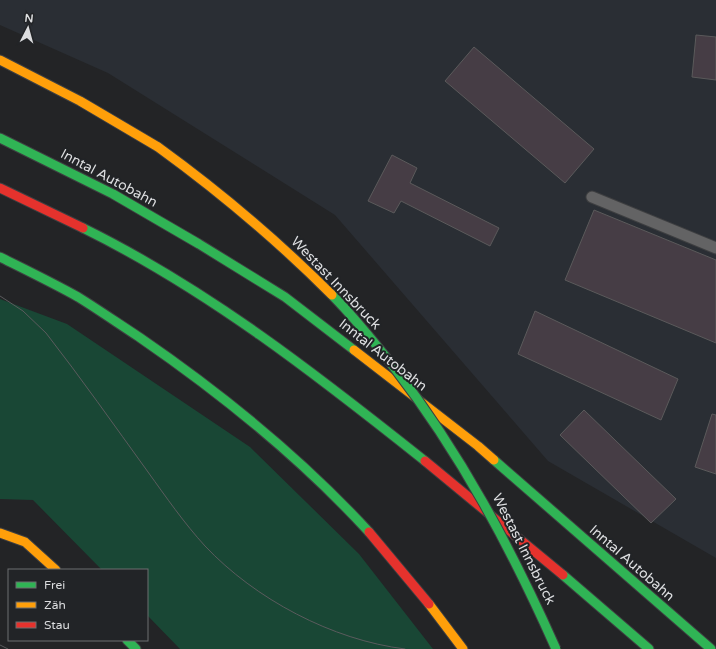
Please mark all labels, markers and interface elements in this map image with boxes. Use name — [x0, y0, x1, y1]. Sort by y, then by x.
north arrow — [8, 8, 48, 48]
text: N — [24, 12, 34, 25]
street label: Inntal Autobahn — [58, 145, 160, 211]
street label: Westast Innsbruck — [287, 233, 385, 333]
street label: Inntal Autobahn — [335, 315, 431, 395]
street label: Westast Innsbruck — [489, 491, 560, 608]
street label: Inntal Autobahn — [586, 521, 678, 605]
legend — [8, 569, 148, 641]
text: Frei — [44, 578, 65, 592]
text: Zäh — [44, 598, 66, 612]
text: Stau — [44, 618, 70, 632]

